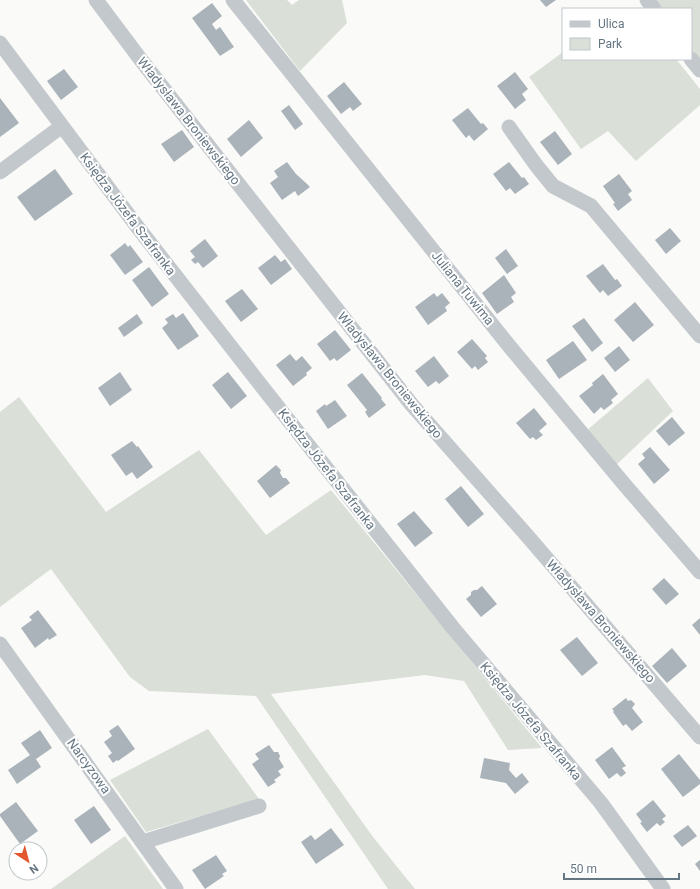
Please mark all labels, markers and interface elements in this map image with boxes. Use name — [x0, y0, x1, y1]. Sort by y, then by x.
legend — [562, 8, 692, 60]
text: Ulica — [598, 17, 624, 31]
text: Park — [598, 37, 623, 51]
street label: Władysława Broniewskiego — [135, 54, 243, 188]
street label: Księdza Józefa Szafranka — [77, 150, 179, 278]
street label: Juliana Tuwima — [429, 248, 497, 328]
street label: Władysława Broniewskiego — [335, 309, 445, 441]
street label: Księdza Józefa Szafranka — [275, 406, 379, 532]
street label: Władysława Broniewskiego — [544, 557, 658, 685]
street label: Księdza Józefa Szafranka — [477, 659, 585, 783]
street label: Narcyzowa — [64, 736, 114, 796]
north arrow — [8, 841, 48, 881]
scale bar — [564, 855, 679, 881]
text: N — [26, 861, 41, 876]
text: 50 m — [570, 862, 597, 876]

